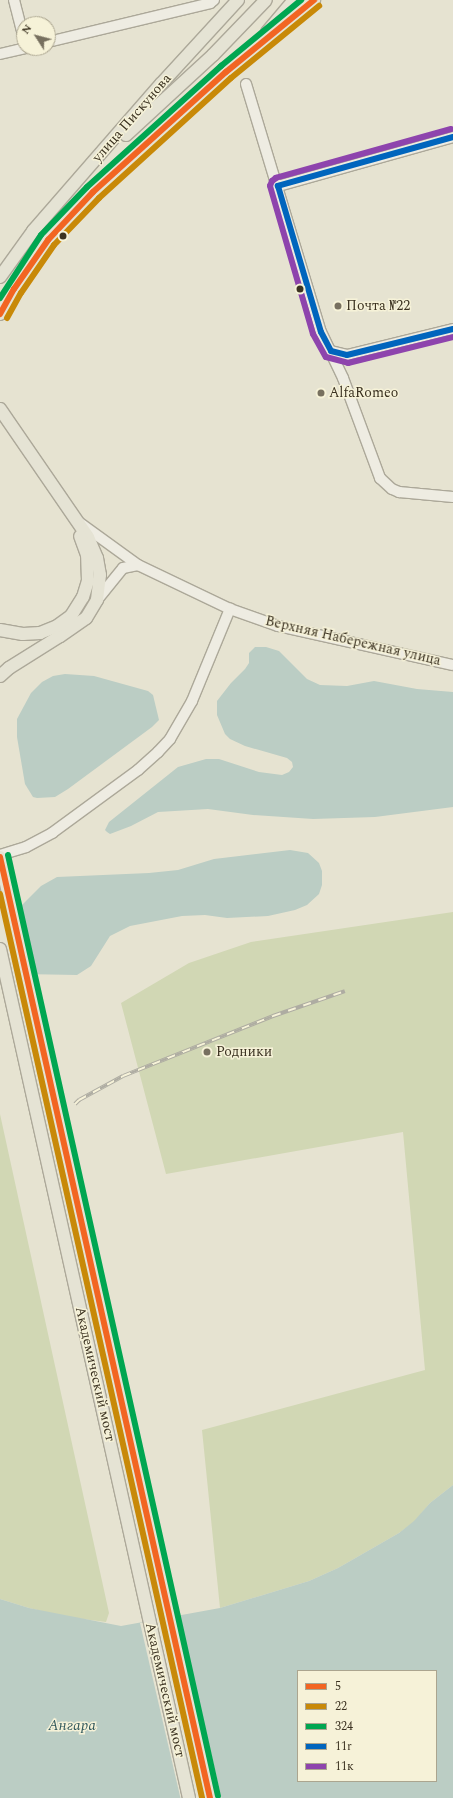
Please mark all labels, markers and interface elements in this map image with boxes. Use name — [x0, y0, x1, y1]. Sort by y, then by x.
north arrow — [16, 16, 56, 56]
text: N — [17, 21, 36, 38]
street label: улица Пискунова — [89, 70, 175, 166]
unlabelled marker — [58, 231, 68, 241]
unlabelled marker — [295, 284, 305, 294]
place label: Почта №22 — [346, 298, 410, 314]
marker: Почта №22 — [333, 301, 343, 311]
place label: AlfaRomeo — [329, 385, 398, 401]
marker: AlfaRomeo — [316, 388, 326, 398]
street label: Верхняя Набережная улица — [264, 613, 442, 669]
place label: Родники — [216, 1044, 272, 1060]
marker: Родники — [201, 1046, 213, 1058]
street label: Академический мост — [71, 1305, 119, 1443]
street label: Академический мост — [141, 1621, 189, 1759]
legend — [297, 1670, 437, 1782]
text: 5 — [335, 1677, 341, 1696]
text: 22 — [335, 1697, 347, 1716]
water label: Ангара — [48, 1717, 96, 1735]
text: 324 — [335, 1717, 353, 1736]
text: 11r — [335, 1737, 352, 1756]
text: 11к — [335, 1757, 354, 1776]

